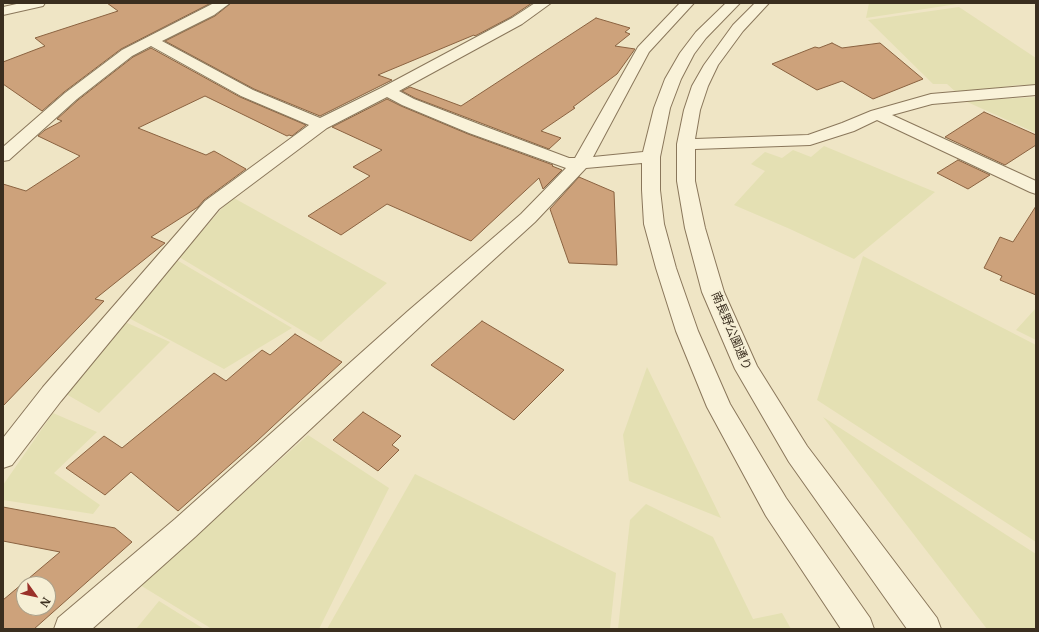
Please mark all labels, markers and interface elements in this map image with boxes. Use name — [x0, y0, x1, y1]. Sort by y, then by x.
street label: 南長野公園通り — [708, 290, 754, 372]
north arrow — [16, 576, 56, 616]
text: N — [37, 595, 53, 609]

